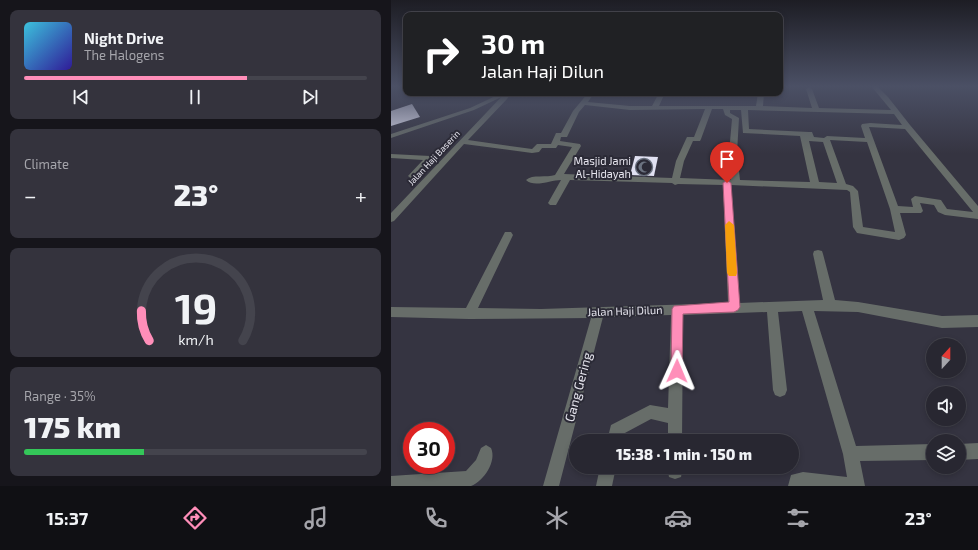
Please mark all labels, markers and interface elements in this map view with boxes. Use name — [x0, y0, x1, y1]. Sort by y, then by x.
text: 30 m — [481, 26, 545, 60]
icon: right — [415, 28, 467, 80]
text: Night Drive — [84, 29, 164, 47]
text: The Halogens — [84, 47, 164, 63]
text: Jalan Haji Dilun — [481, 60, 604, 82]
icon: previous — [70, 86, 92, 108]
icon: pause — [184, 86, 206, 108]
icon: next — [299, 86, 321, 108]
street label: Jalan Haji Baserin — [405, 128, 462, 187]
pin — [710, 142, 744, 183]
icon: arrive — [716, 148, 738, 170]
place label: Masjid Jami Al-Hidayah — [574, 154, 631, 180]
text: Climate — [24, 156, 69, 172]
mosque icon: Masjid Jami Al-Hidayah — [634, 157, 654, 177]
text: 23° — [173, 176, 218, 212]
text: − — [24, 182, 37, 208]
text: + — [355, 182, 367, 208]
text: 19 — [174, 281, 217, 331]
street label: Jalan Haji Dilun — [587, 303, 663, 319]
text: km/h — [178, 330, 213, 347]
north arrow — [926, 338, 966, 378]
map controls — [926, 338, 966, 474]
street label: Gang Gering — [561, 350, 595, 424]
position arrow — [656, 350, 698, 392]
button: sound — [926, 386, 966, 426]
text: Range · 35% — [24, 388, 96, 404]
text: 175 km — [24, 408, 121, 444]
speed limit sign: 30 — [403, 422, 455, 474]
button: layers — [926, 434, 966, 474]
text: 15:38 · 1 min · 150 m — [616, 445, 752, 463]
icon: directions — [181, 504, 209, 532]
icon: music — [302, 504, 330, 532]
icon: phone — [422, 504, 450, 532]
icon: climate — [543, 504, 571, 532]
icon: car — [664, 504, 692, 532]
icon: filters — [784, 504, 812, 532]
text: 15:37 — [46, 507, 88, 529]
text: 23° — [905, 507, 932, 529]

